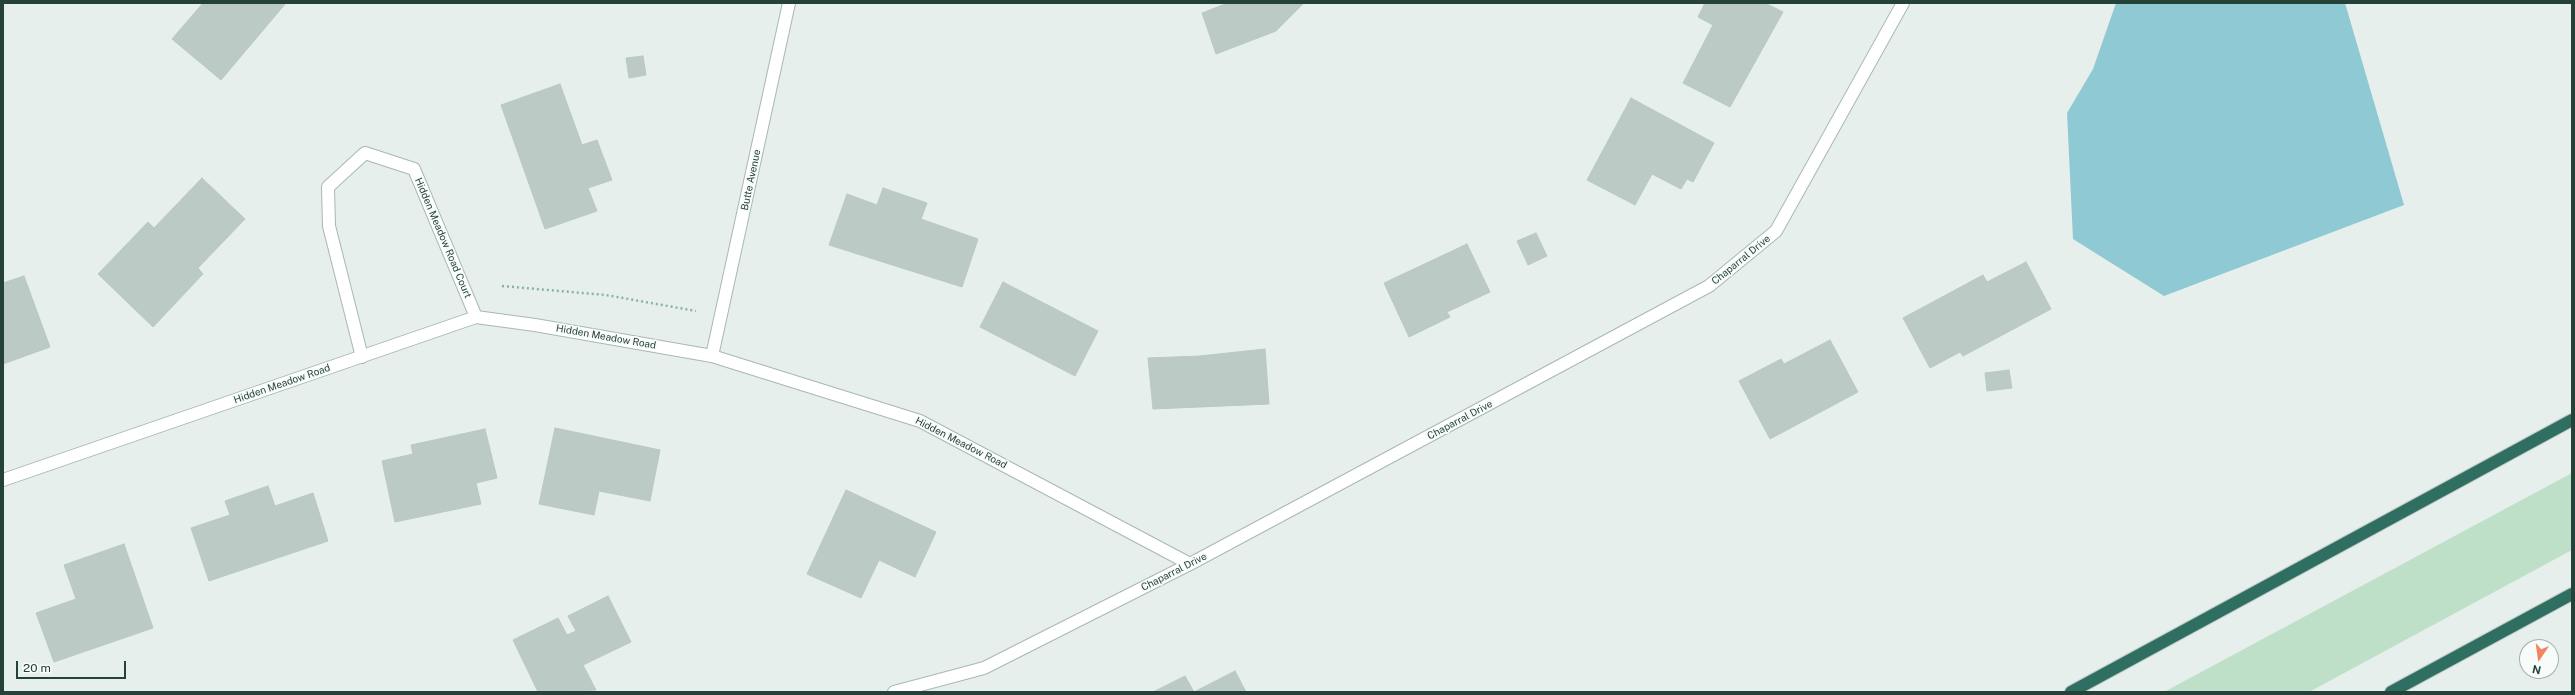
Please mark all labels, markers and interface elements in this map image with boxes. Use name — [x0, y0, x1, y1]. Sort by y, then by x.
street label: Butte Avenue — [739, 148, 763, 212]
street label: Hidden Meadow Road Court — [412, 176, 474, 300]
street label: Chaparral Drive — [1709, 233, 1773, 287]
street label: Hidden Meadow Road — [555, 322, 657, 352]
street label: Hidden Meadow Road — [232, 362, 332, 406]
street label: Chaparral Drive — [1425, 398, 1495, 442]
street label: Hidden Meadow Road — [913, 415, 1009, 471]
street label: Chaparral Drive — [1139, 550, 1209, 594]
north arrow — [2519, 639, 2559, 679]
scale bar — [18, 653, 128, 679]
text: 20 m — [23, 661, 51, 675]
text: N — [2531, 663, 2542, 677]

